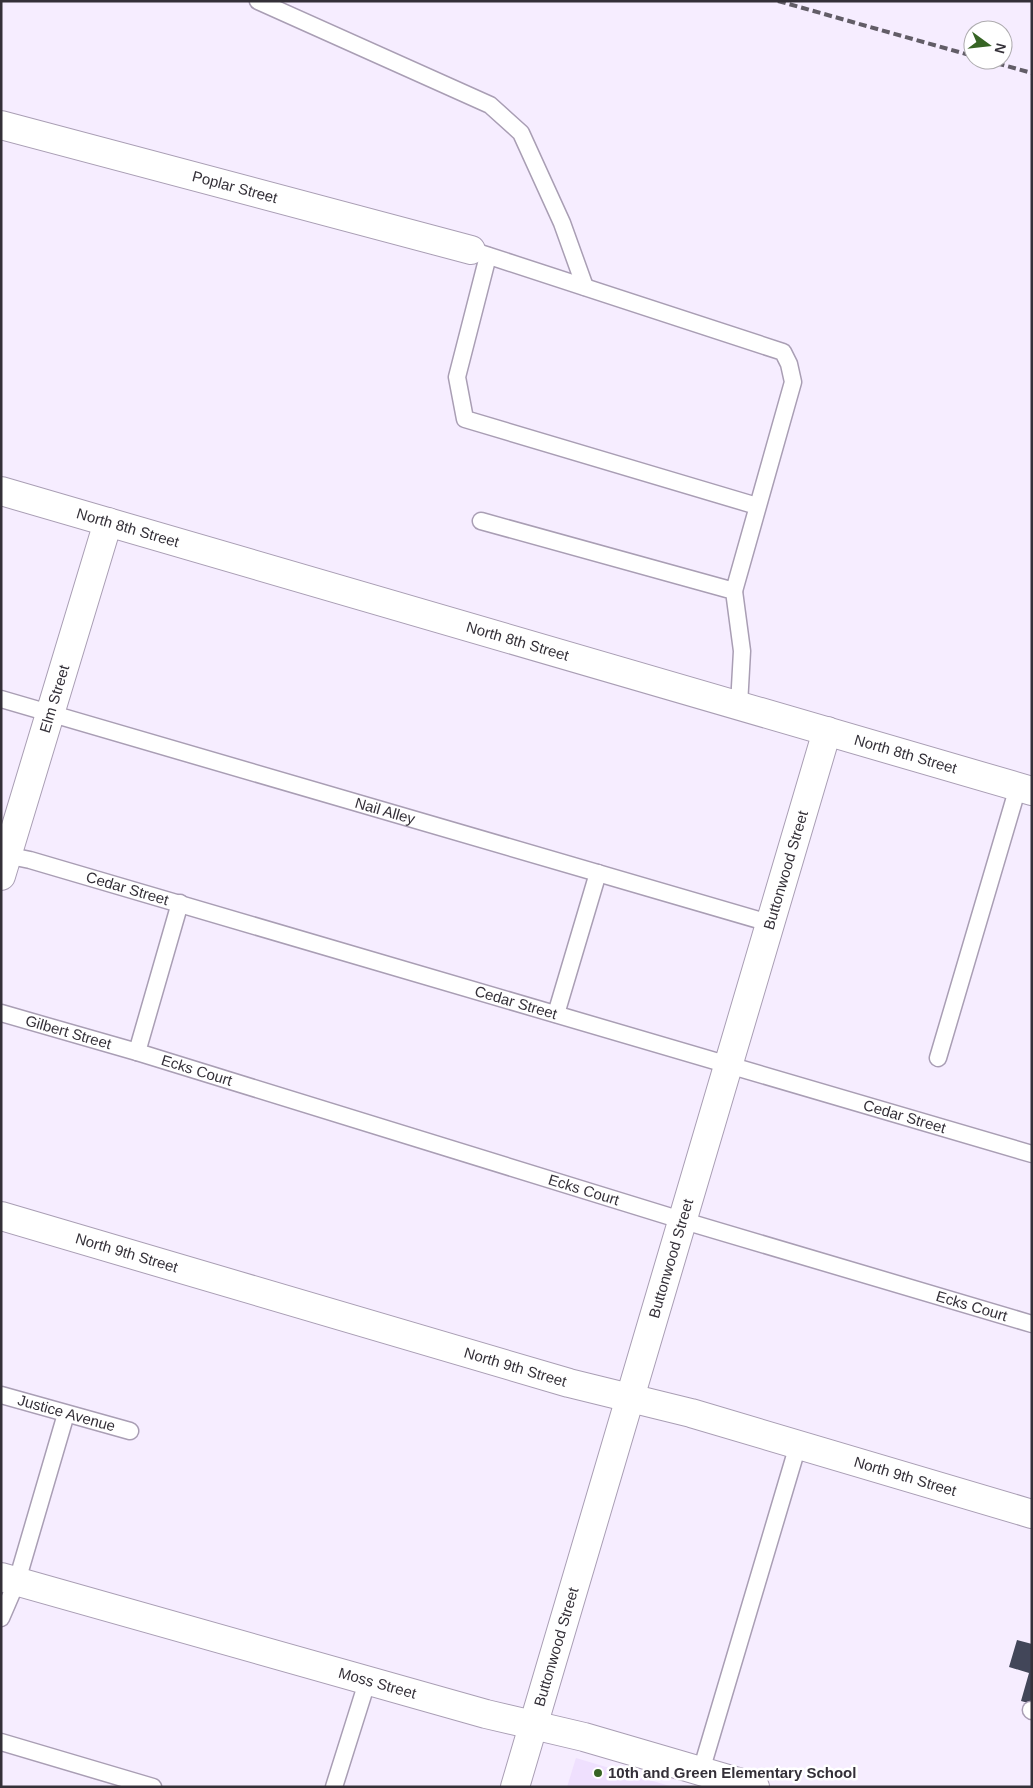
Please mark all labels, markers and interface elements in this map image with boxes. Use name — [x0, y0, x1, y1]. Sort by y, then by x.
north arrow — [963, 20, 1013, 70]
text: N — [992, 41, 1010, 55]
street label: Poplar Street — [190, 167, 280, 206]
street label: North 8th Street — [75, 504, 182, 551]
street label: North 8th Street — [464, 618, 572, 664]
street label: Elm Street — [36, 662, 73, 735]
street label: North 8th Street — [852, 731, 960, 777]
street label: Nail Alley — [353, 794, 418, 827]
street label: Buttonwood Street — [760, 808, 811, 932]
street label: Cedar Street — [84, 868, 171, 908]
street label: Cedar Street — [473, 982, 560, 1022]
street label: Gilbert Street — [24, 1011, 114, 1052]
street label: Ecks Court — [159, 1051, 235, 1089]
street label: Cedar Street — [861, 1096, 949, 1136]
street label: Ecks Court — [546, 1171, 622, 1209]
street label: Buttonwood Street — [645, 1196, 697, 1320]
street label: North 9th Street — [74, 1229, 181, 1276]
street label: Ecks Court — [934, 1287, 1010, 1324]
street label: North 9th Street — [462, 1344, 569, 1390]
street label: Justice Avenue — [16, 1391, 117, 1435]
street label: North 9th Street — [852, 1453, 959, 1499]
street label: Buttonwood Street — [530, 1584, 582, 1708]
street label: Moss Street — [337, 1664, 419, 1702]
place label: 10th and Green Elementary School — [608, 1764, 856, 1781]
marker: 10th and Green Elementary School — [592, 1767, 604, 1779]

